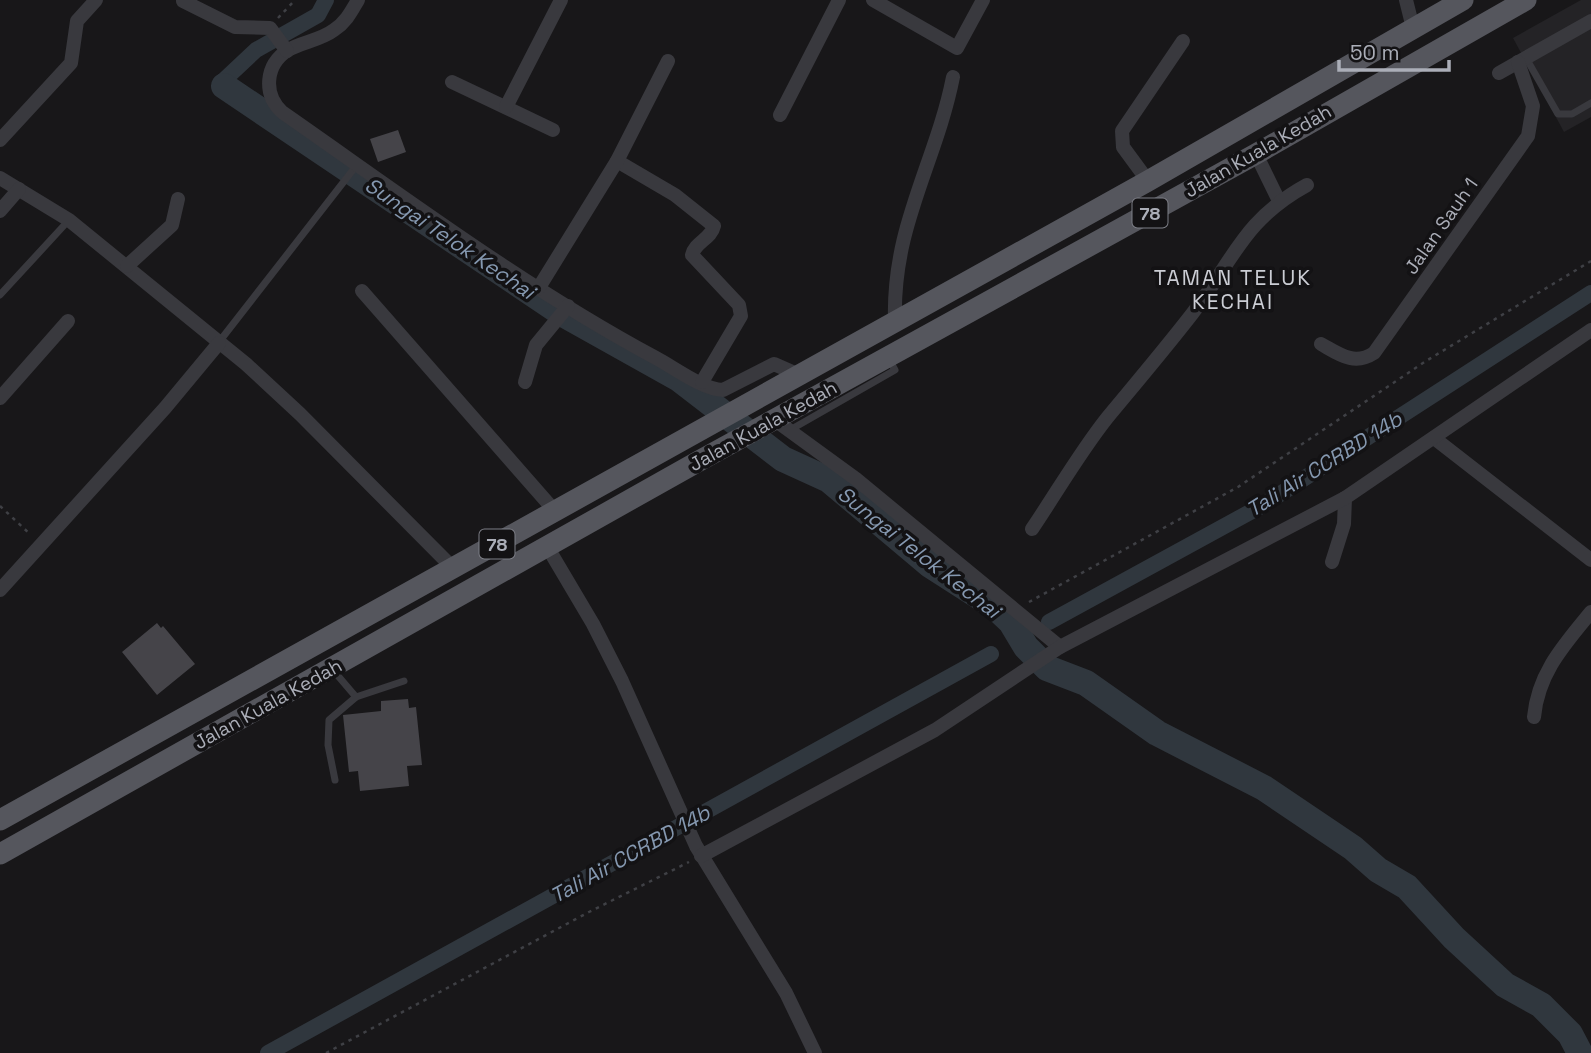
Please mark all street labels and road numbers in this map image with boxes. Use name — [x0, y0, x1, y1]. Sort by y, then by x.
street label: Jalan Kuala Kedah — [1180, 99, 1336, 203]
street label: Jalan Sauh 1 — [1399, 173, 1483, 279]
road number: 78 — [1132, 198, 1168, 228]
street label: Jalan Kuala Kedah — [685, 375, 841, 477]
road number: 78 — [480, 530, 514, 558]
street label: Jalan Kuala Kedah — [190, 653, 346, 755]

